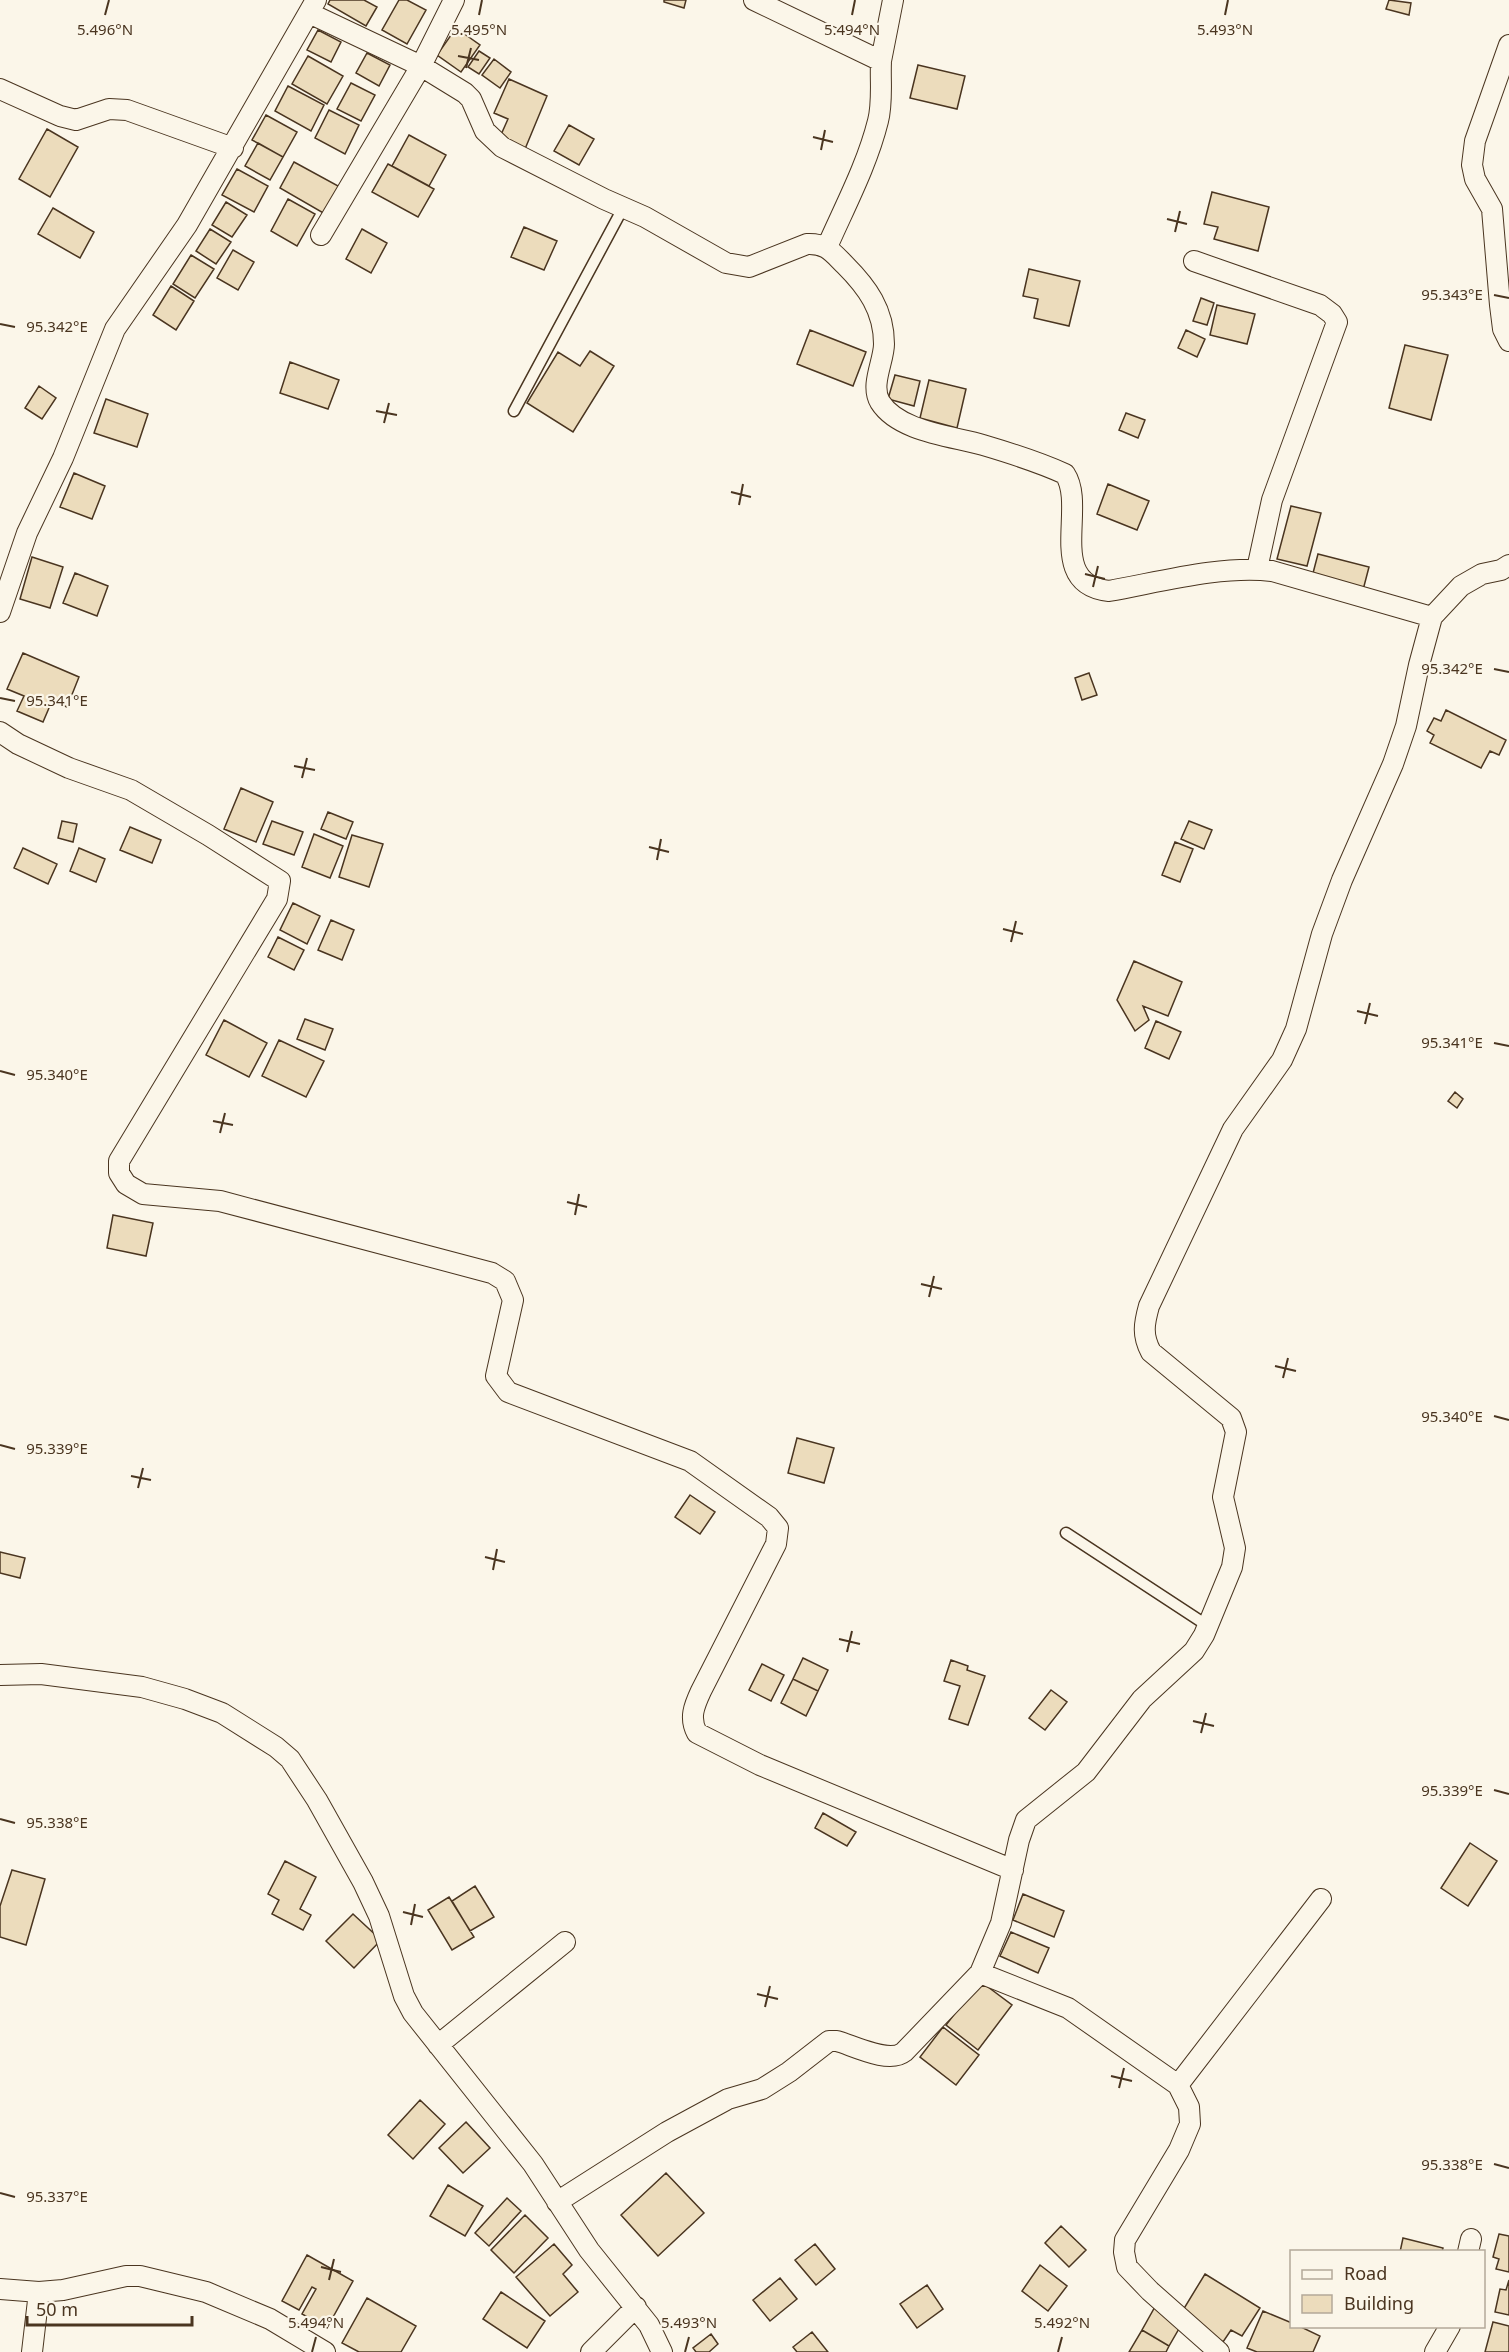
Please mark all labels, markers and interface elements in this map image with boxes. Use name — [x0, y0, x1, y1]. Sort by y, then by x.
text: 5.496°N — [77, 19, 133, 39]
text: 5.495°N — [451, 19, 507, 39]
text: 5.494°N — [824, 19, 880, 39]
text: 5.493°N — [1197, 19, 1253, 39]
text: 95.343°E — [1421, 284, 1483, 304]
text: 95.342°E — [26, 316, 88, 336]
text: 95.342°E — [1421, 658, 1483, 678]
text: 95.341°E — [26, 690, 88, 710]
text: 95.341°E — [1421, 1032, 1483, 1052]
text: 95.340°E — [26, 1064, 88, 1084]
text: 95.340°E — [1421, 1406, 1483, 1426]
text: 95.339°E — [26, 1438, 88, 1458]
text: 95.339°E — [1421, 1780, 1483, 1800]
text: 95.338°E — [26, 1812, 88, 1832]
text: 95.338°E — [1421, 2154, 1483, 2174]
text: 95.337°E — [26, 2186, 88, 2206]
legend — [1290, 2250, 1485, 2328]
text: Road — [1344, 2261, 1387, 2285]
scale bar — [27, 2289, 192, 2327]
text: Building — [1344, 2291, 1414, 2315]
text: 50 m — [36, 2297, 78, 2321]
text: 5.494°N — [288, 2312, 344, 2332]
text: 5.493°N — [661, 2312, 717, 2332]
text: 5.492°N — [1034, 2312, 1090, 2332]

